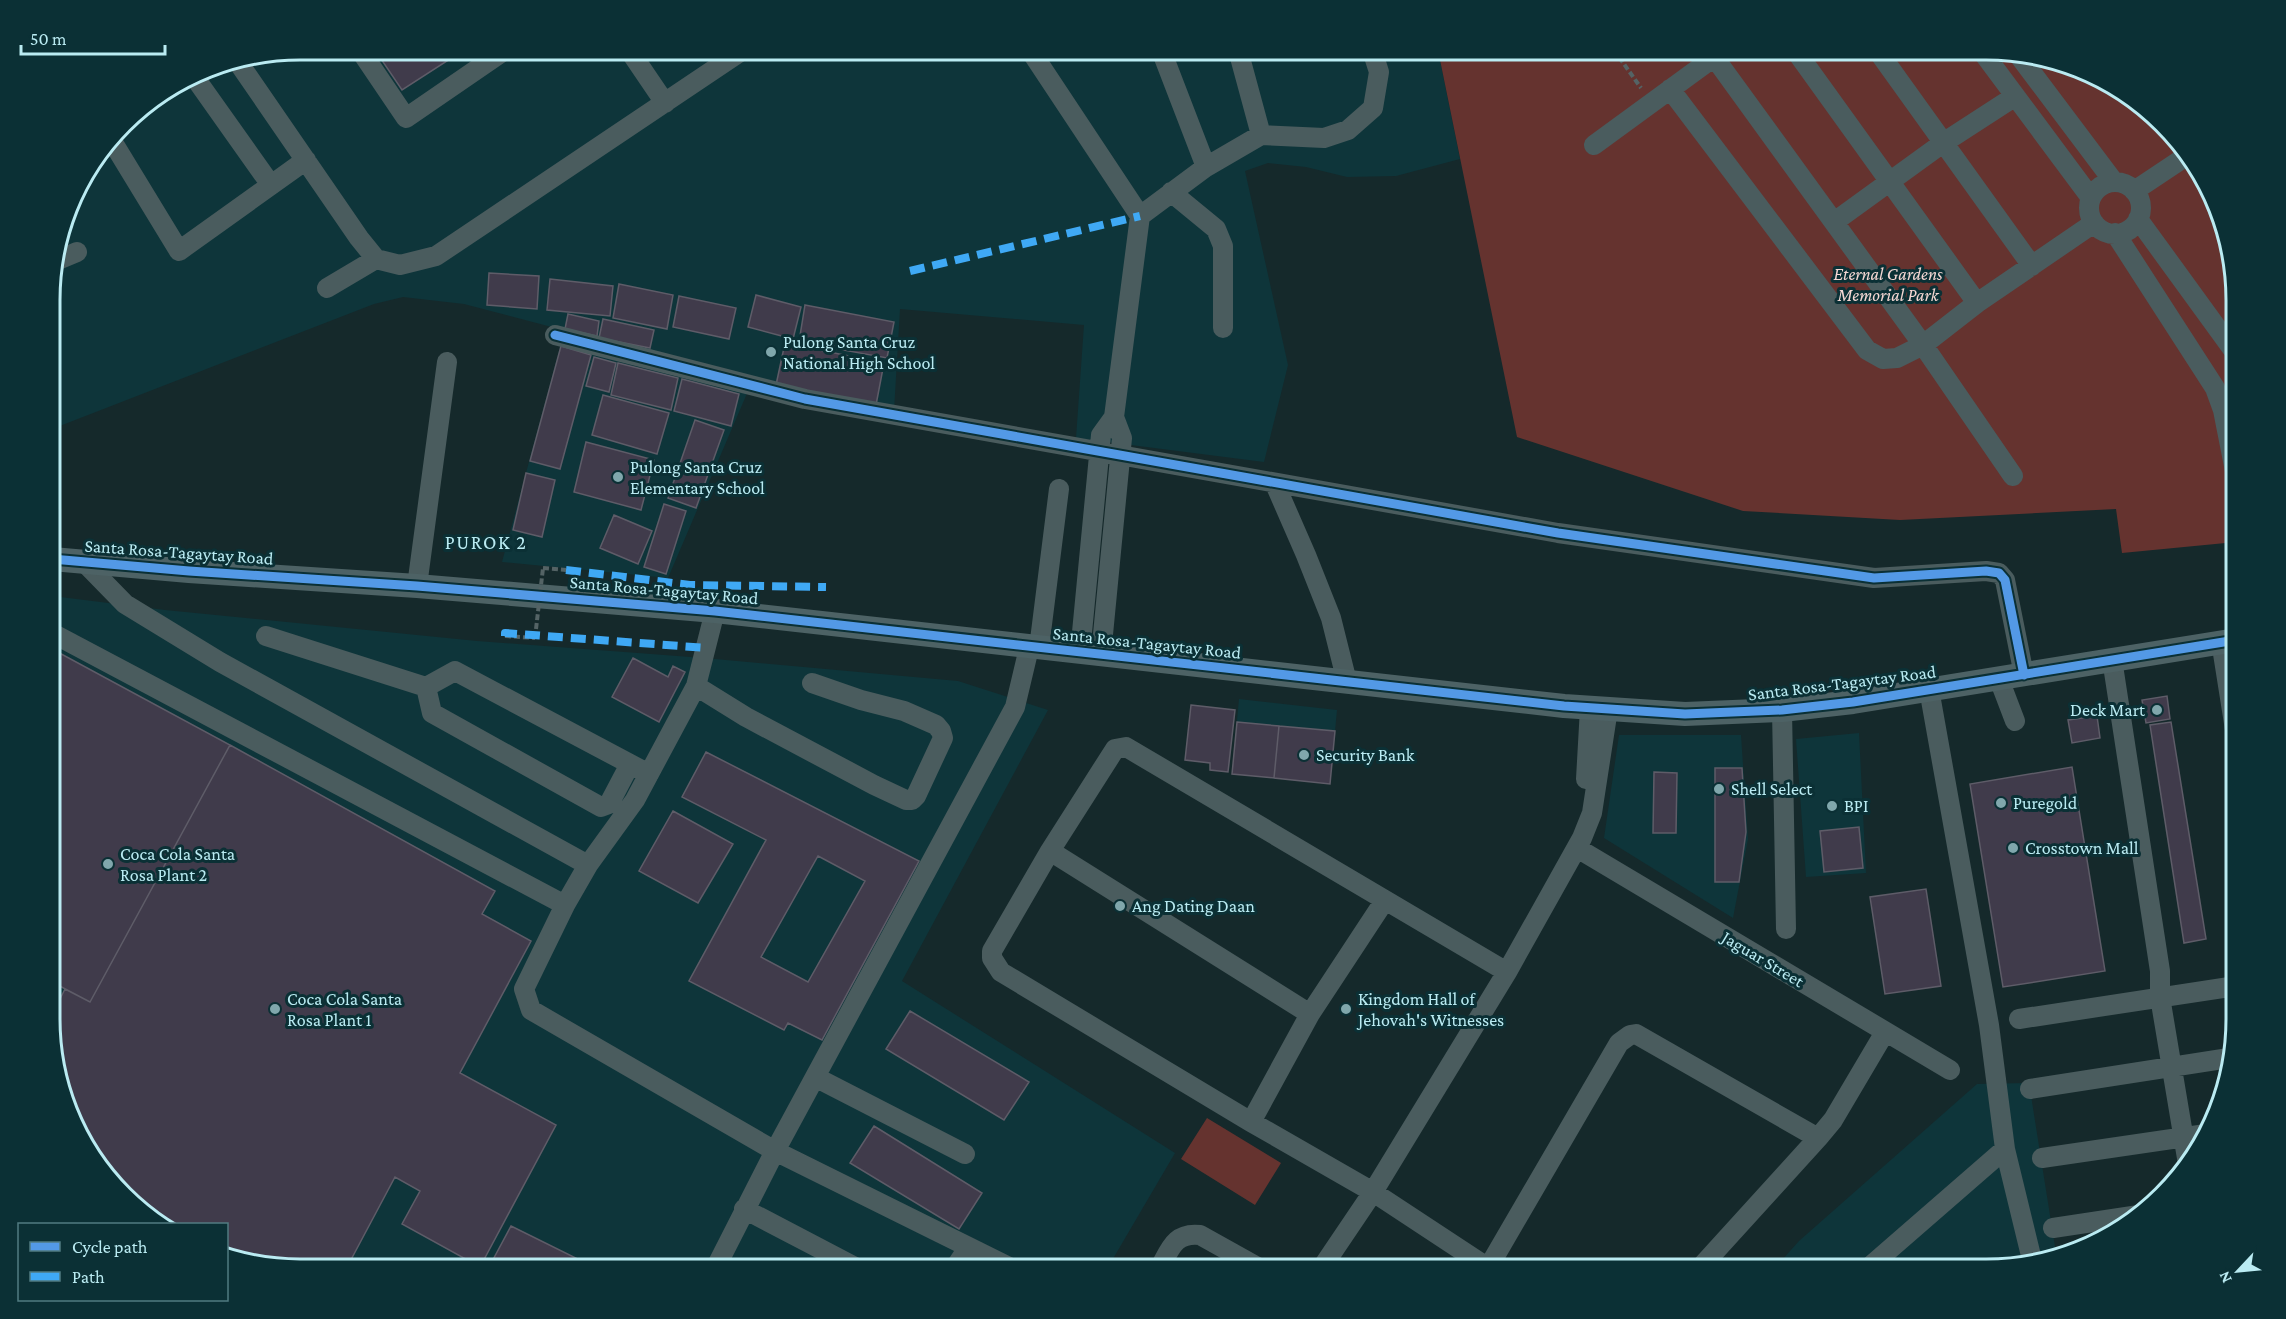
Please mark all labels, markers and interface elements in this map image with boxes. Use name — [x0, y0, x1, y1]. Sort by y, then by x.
scale bar — [21, 18, 165, 56]
text: 50 m — [30, 29, 67, 49]
park label: Eternal Gardens Memorial Park — [1833, 264, 1943, 305]
place label: Pulong Santa Cruz National High School — [783, 332, 935, 373]
marker: Pulong Santa Cruz National High School — [764, 345, 778, 359]
place label: Pulong Santa Cruz Elementary School — [630, 457, 765, 498]
marker: Pulong Santa Cruz Elementary School — [611, 470, 625, 484]
district label: PUROK 2 — [445, 531, 527, 553]
street label: Santa Rosa-Tagaytay Road — [84, 535, 275, 569]
street label: Santa Rosa-Tagaytay Road — [569, 572, 760, 608]
street label: Santa Rosa-Tagaytay Road — [1052, 623, 1243, 663]
street label: Santa Rosa-Tagaytay Road — [1747, 661, 1938, 704]
place label: Deck Mart — [2070, 700, 2146, 720]
marker: Deck Mart — [2150, 703, 2164, 717]
place label: Security Bank — [1316, 745, 1415, 765]
marker: Security Bank — [1297, 748, 1311, 762]
place label: Shell Select — [1731, 779, 1813, 799]
marker: Shell Select — [1712, 782, 1726, 796]
place label: Puregold — [2013, 793, 2078, 813]
place label: BPI — [1844, 796, 1868, 816]
marker: Puregold — [1994, 796, 2008, 810]
marker: BPI — [1825, 799, 1839, 813]
place label: Crosstown Mall — [2025, 838, 2139, 858]
marker: Crosstown Mall — [2006, 841, 2020, 855]
place label: Coca Cola Santa Rosa Plant 2 — [120, 844, 235, 885]
marker: Coca Cola Santa Rosa Plant 2 — [101, 857, 115, 871]
place label: Ang Dating Daan — [1132, 896, 1255, 916]
marker: Ang Dating Daan — [1113, 899, 1127, 913]
street label: Jaguar Street — [1717, 926, 1809, 992]
place label: Coca Cola Santa Rosa Plant 1 — [287, 989, 402, 1030]
place label: Kingdom Hall of Jehovah's Witnesses — [1356, 989, 1504, 1030]
marker: Coca Cola Santa Rosa Plant 1 — [268, 1002, 282, 1016]
marker: Kingdom Hall of Jehovah's Witnesses — [1339, 1002, 1353, 1016]
legend — [18, 1223, 228, 1301]
text: Cycle path — [72, 1237, 148, 1257]
north arrow — [2208, 1241, 2268, 1301]
text: Path — [72, 1267, 105, 1287]
text: N — [2215, 1269, 2235, 1286]

